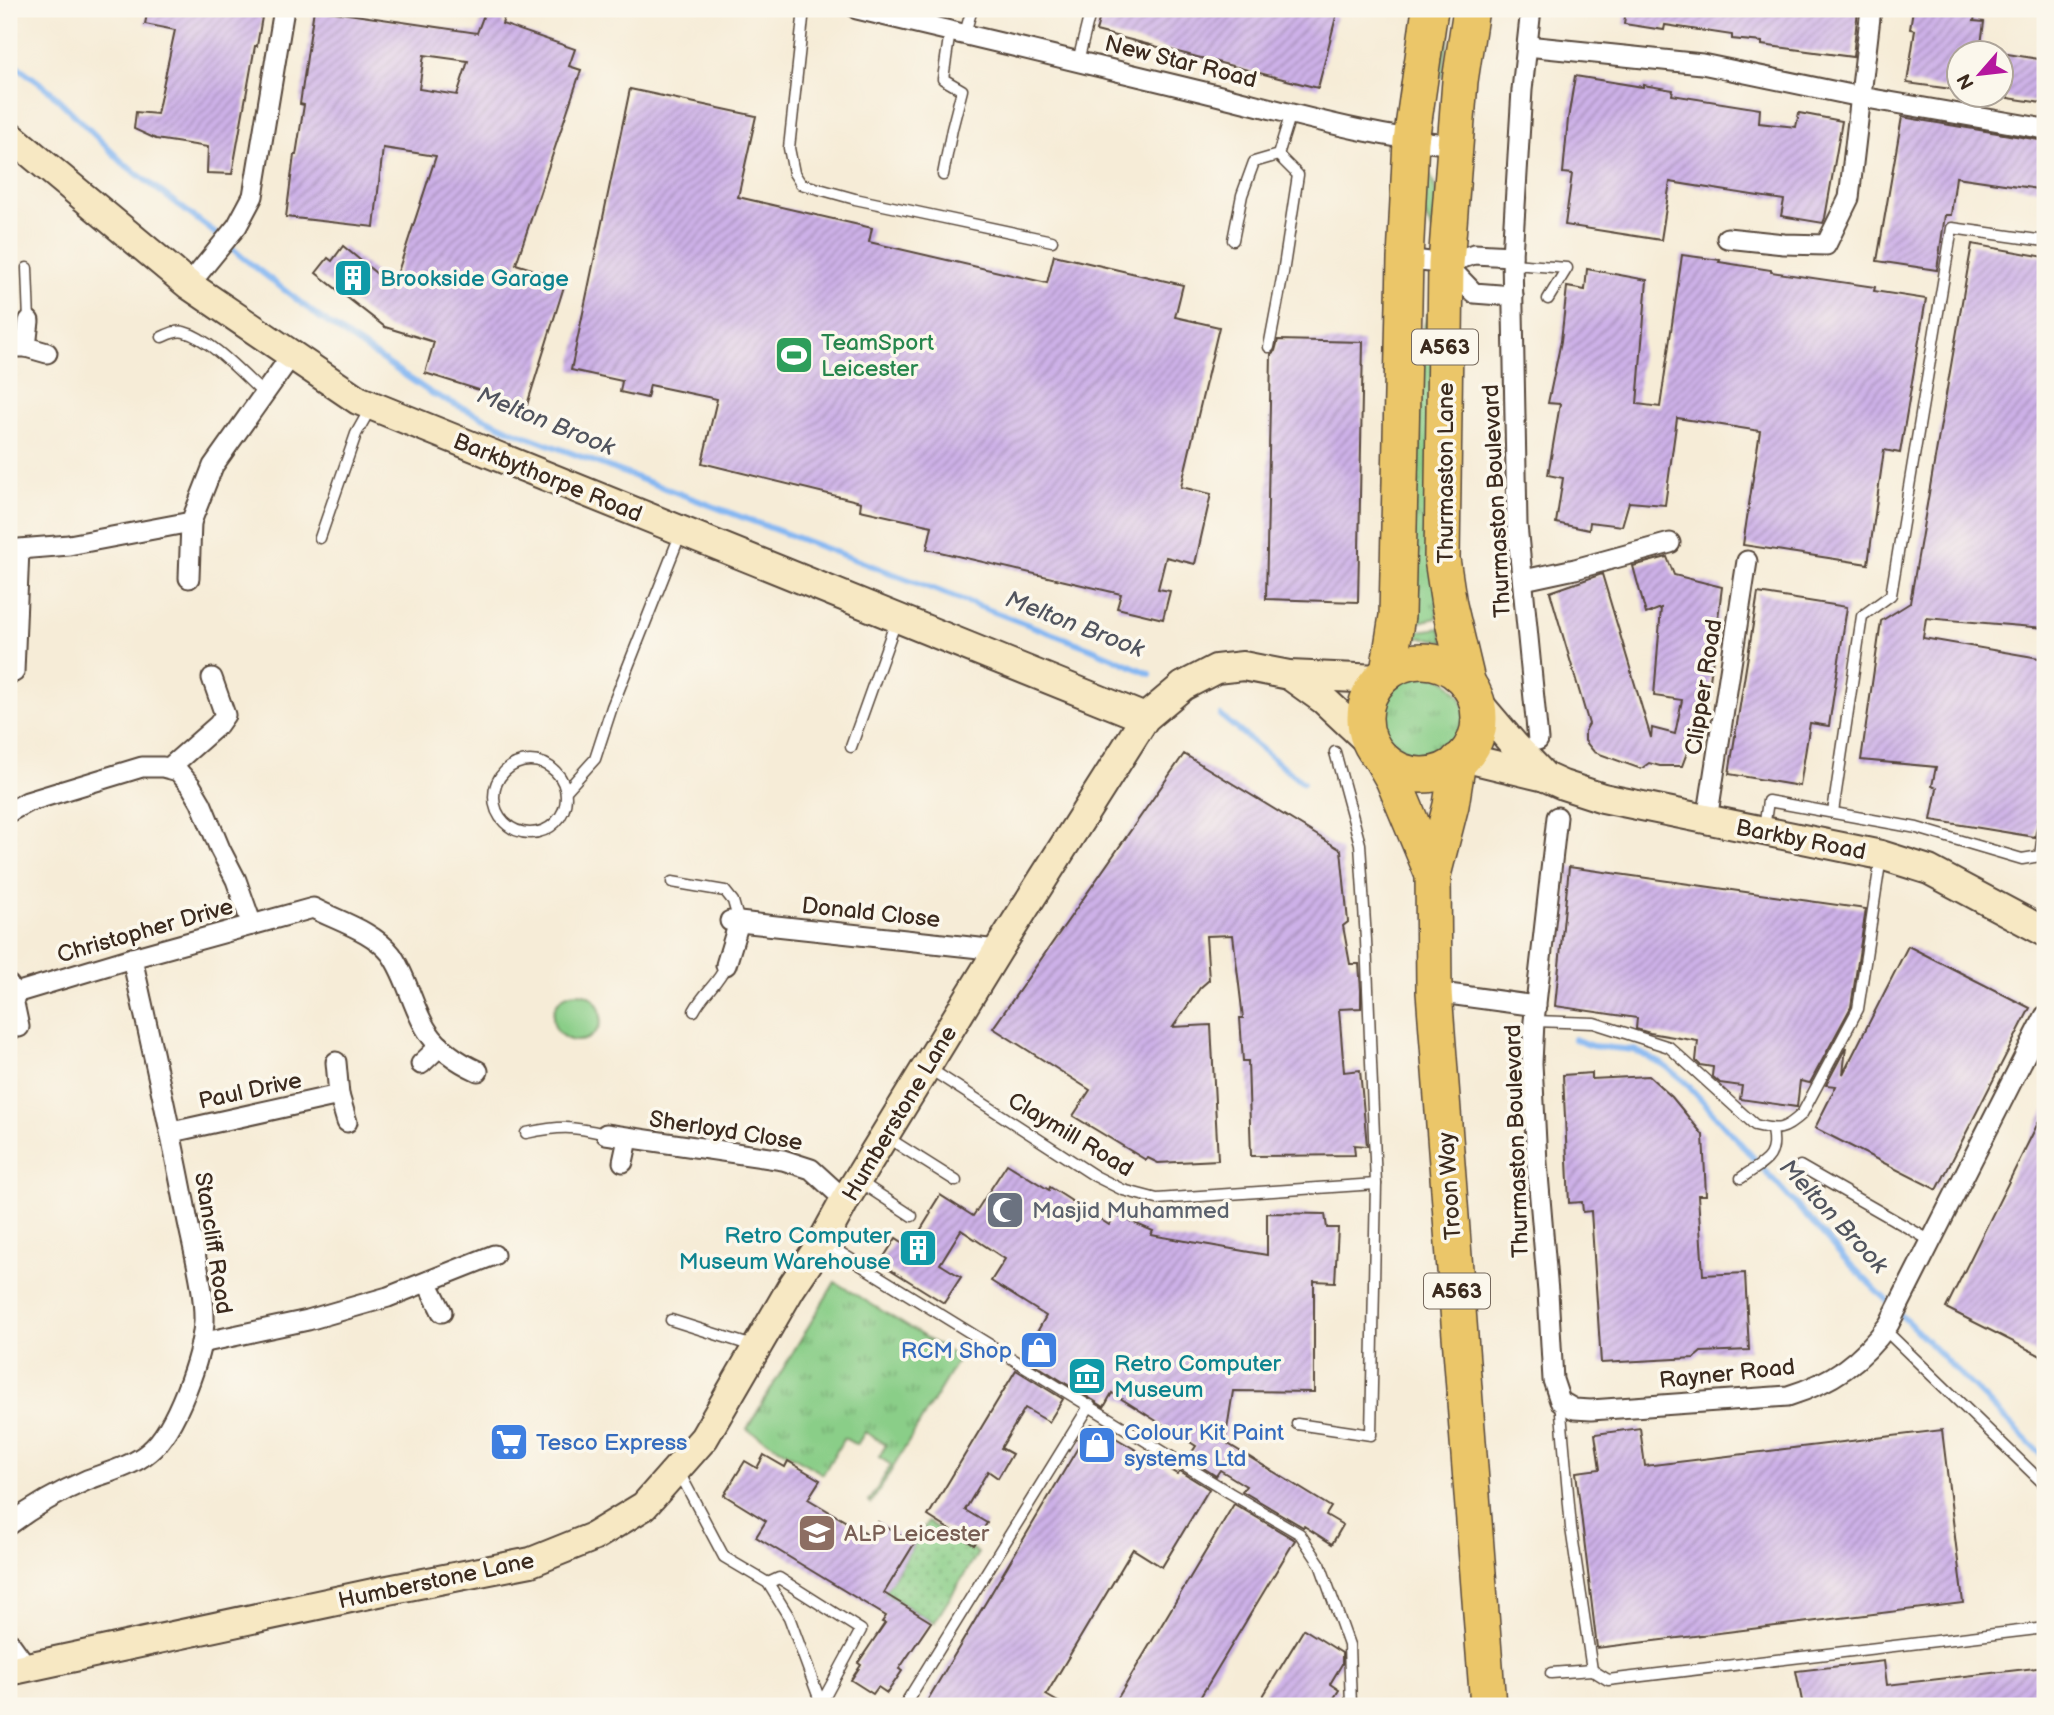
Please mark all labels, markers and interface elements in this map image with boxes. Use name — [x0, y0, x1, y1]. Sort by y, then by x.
street label: New Star Road — [1102, 30, 1260, 94]
north arrow — [1946, 38, 2016, 108]
text: N — [1953, 70, 1980, 93]
building icon: Brookside Garage — [332, 257, 374, 299]
place label: Brookside Garage — [380, 265, 569, 293]
place label: TeamSport Leicester — [821, 329, 934, 383]
road number: A563 — [1412, 330, 1478, 364]
sports icon: TeamSport Leicester — [773, 334, 815, 376]
water label: Melton Brook — [473, 381, 620, 463]
street label: Thurmaston Lane — [1432, 382, 1460, 564]
street label: Thurmaston Boulevard — [1477, 384, 1517, 618]
street label: Barkbythorpe Road — [449, 427, 646, 529]
water label: Melton Brook — [1002, 585, 1149, 665]
street label: Clipper Road — [1679, 617, 1729, 757]
street label: Barkby Road — [1733, 814, 1868, 866]
street label: Christopher Drive — [54, 892, 237, 969]
street label: Donald Close — [800, 892, 942, 934]
street label: Humberstone Lane — [836, 1021, 963, 1206]
street label: Thurmaston Boulevard — [1499, 1024, 1535, 1258]
street label: Paul Drive — [196, 1066, 304, 1116]
street label: Claymill Road — [1003, 1086, 1138, 1183]
street label: Sherloyd Close — [647, 1105, 805, 1157]
street label: Troon Way — [1432, 1130, 1468, 1241]
water label: Melton Brook — [1773, 1153, 1895, 1280]
street label: Stancliff Road — [188, 1170, 238, 1316]
mosque icon: Masjid Muhammed — [984, 1189, 1026, 1231]
place label: Masjid Muhammed — [1032, 1197, 1230, 1225]
place label: Retro Computer Museum Warehouse — [679, 1222, 892, 1276]
building icon: Retro Computer Museum Warehouse — [897, 1227, 939, 1269]
road number: A563 — [1424, 1274, 1490, 1308]
shop icon: RCM Shop — [1018, 1329, 1060, 1371]
place label: RCM Shop — [901, 1337, 1012, 1365]
place label: Retro Computer Museum — [1114, 1350, 1282, 1404]
street label: Rayner Road — [1658, 1353, 1796, 1395]
museum icon: Retro Computer Museum — [1066, 1355, 1108, 1397]
place label: Colour Kit Paint systems Ltd — [1124, 1419, 1284, 1473]
supermarket icon: Tesco Express — [488, 1421, 530, 1463]
shop icon: Colour Kit Paint systems Ltd — [1076, 1424, 1118, 1466]
place label: Tesco Express — [536, 1429, 687, 1457]
school or university icon: ALP Leicester — [796, 1512, 838, 1554]
place label: ALP Leicester — [844, 1520, 990, 1548]
street label: Humberstone Lane — [336, 1547, 537, 1615]

